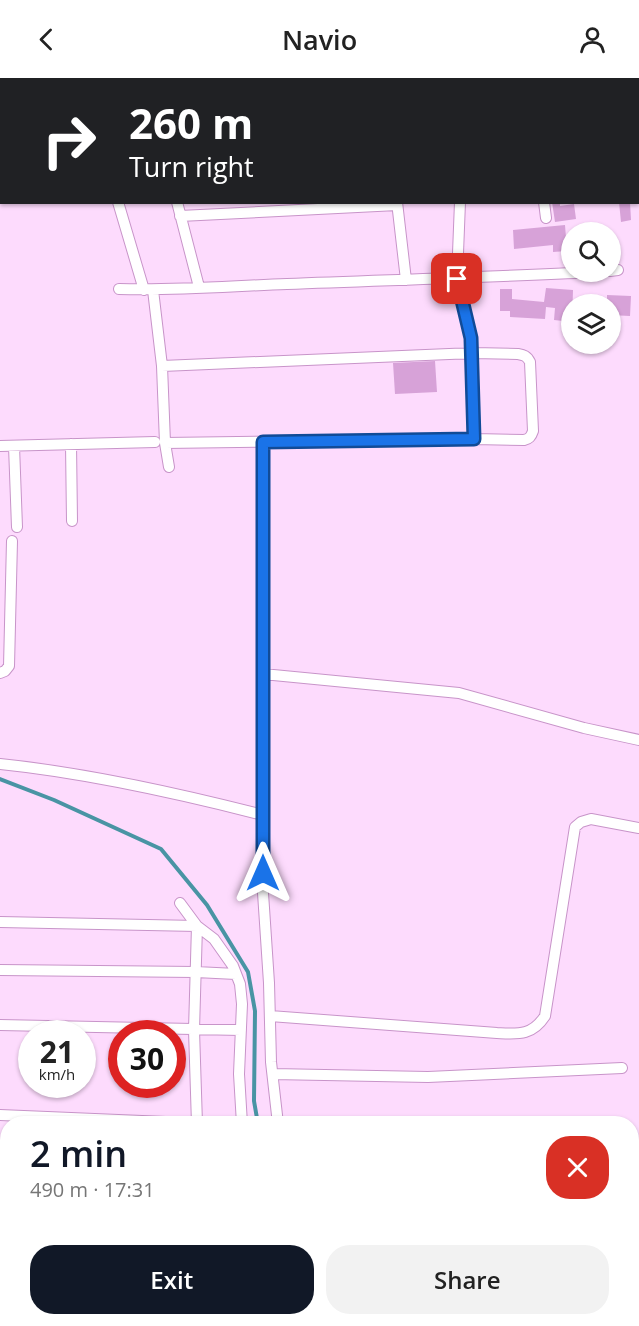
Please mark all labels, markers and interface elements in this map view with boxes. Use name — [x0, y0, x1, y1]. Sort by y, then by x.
text: Navio — [282, 21, 357, 58]
icon: back — [30, 23, 63, 56]
icon: person — [576, 23, 609, 56]
text: 260 m — [129, 94, 253, 151]
icon: right — [30, 102, 108, 180]
text: Turn right — [129, 148, 254, 185]
map controls — [561, 222, 621, 354]
button: search — [561, 222, 621, 282]
pin — [431, 253, 482, 304]
icon: arrive — [440, 262, 473, 295]
button: layers — [561, 294, 621, 354]
position arrow — [231, 841, 295, 905]
speed limit sign: 30 — [108, 1020, 186, 1098]
text: 21 — [40, 1031, 74, 1072]
text: km/h — [39, 1064, 75, 1084]
text: 2 min — [30, 1129, 127, 1178]
button: close — [546, 1136, 609, 1199]
text: 490 m · 17:31 — [30, 1176, 155, 1203]
button: Exit — [30, 1245, 314, 1314]
button: Share — [326, 1245, 609, 1314]

